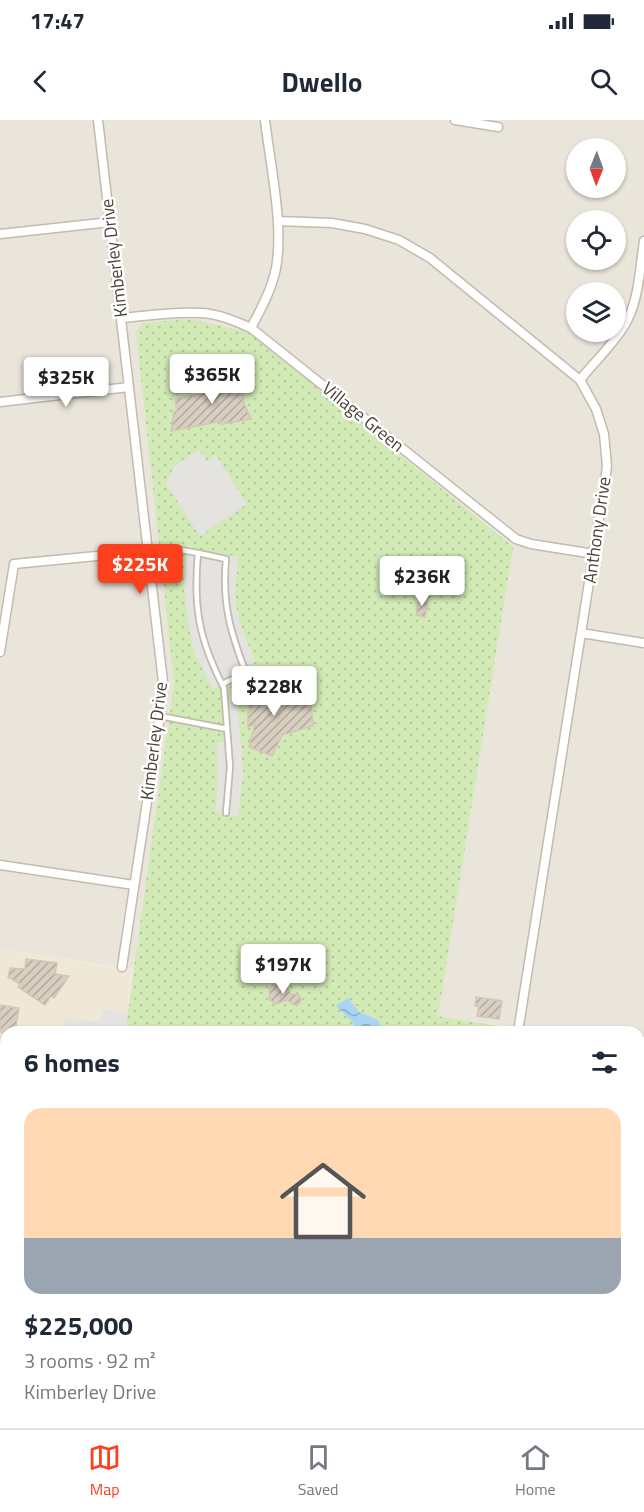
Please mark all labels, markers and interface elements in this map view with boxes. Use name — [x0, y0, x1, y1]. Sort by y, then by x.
text: 17:47 — [30, 4, 85, 38]
text: Dwello — [282, 61, 362, 102]
icon: back — [24, 65, 57, 98]
icon: search — [587, 65, 620, 98]
north arrow — [566, 138, 626, 198]
map controls — [566, 138, 626, 342]
street label: Kimberley Drive — [93, 197, 134, 319]
button: locate — [566, 210, 626, 270]
button: layers — [566, 282, 626, 342]
pin: $365K — [170, 354, 254, 405]
pin: $325K — [24, 357, 108, 408]
text: $365K — [184, 358, 240, 389]
text: $325K — [38, 361, 94, 392]
street label: Village Green — [316, 375, 410, 458]
street label: Anthony Drive — [576, 475, 617, 585]
pin: $225K — [98, 544, 182, 595]
text: $225K — [112, 548, 168, 579]
pin: $236K — [380, 556, 464, 607]
text: $236K — [394, 560, 450, 591]
pin: $228K — [232, 666, 316, 717]
text: $228K — [246, 670, 302, 701]
street label: Kimberley Drive — [133, 680, 174, 802]
pin: $197K — [241, 944, 325, 995]
text: $197K — [255, 948, 311, 979]
text: 6 homes — [24, 1043, 120, 1082]
icon: filters — [588, 1046, 621, 1079]
icon: home — [269, 1147, 377, 1255]
text: $225,000 — [24, 1306, 133, 1345]
text: 3 rooms · 92 m² — [24, 1345, 156, 1376]
text: Kimberley Drive — [24, 1376, 156, 1407]
tab: Map — [88, 1441, 121, 1501]
tab: Saved — [298, 1441, 339, 1501]
tab: Home — [515, 1441, 556, 1501]

